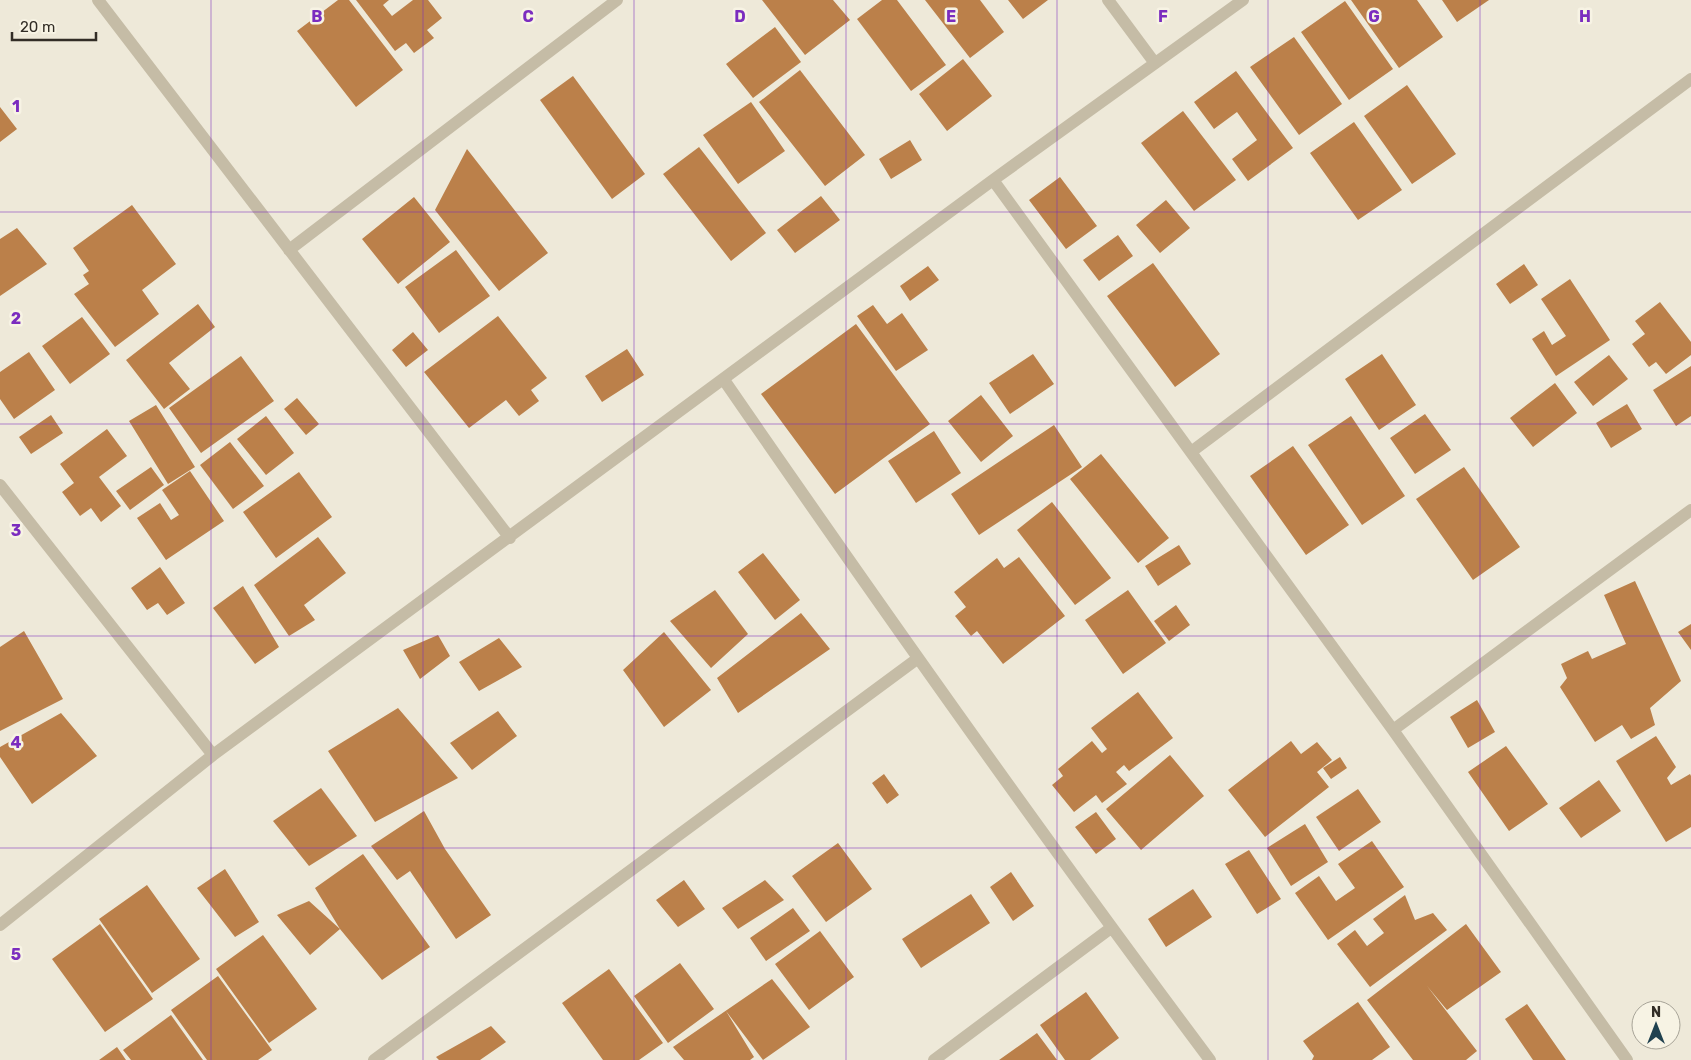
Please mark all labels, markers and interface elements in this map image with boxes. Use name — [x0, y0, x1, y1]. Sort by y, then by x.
text: B — [311, 7, 323, 26]
text: C — [522, 7, 534, 26]
text: D — [734, 7, 746, 26]
text: E — [946, 7, 956, 26]
text: F — [1158, 7, 1168, 26]
text: G — [1368, 7, 1380, 26]
text: H — [1579, 7, 1591, 26]
scale bar — [12, 10, 96, 42]
text: 20 m — [20, 18, 55, 36]
text: 1 — [12, 97, 20, 116]
text: 2 — [11, 309, 21, 328]
text: 3 — [11, 521, 21, 540]
text: 4 — [11, 733, 22, 752]
text: 5 — [11, 945, 21, 964]
north arrow — [1631, 1000, 1681, 1050]
text: N — [1651, 1004, 1661, 1021]

